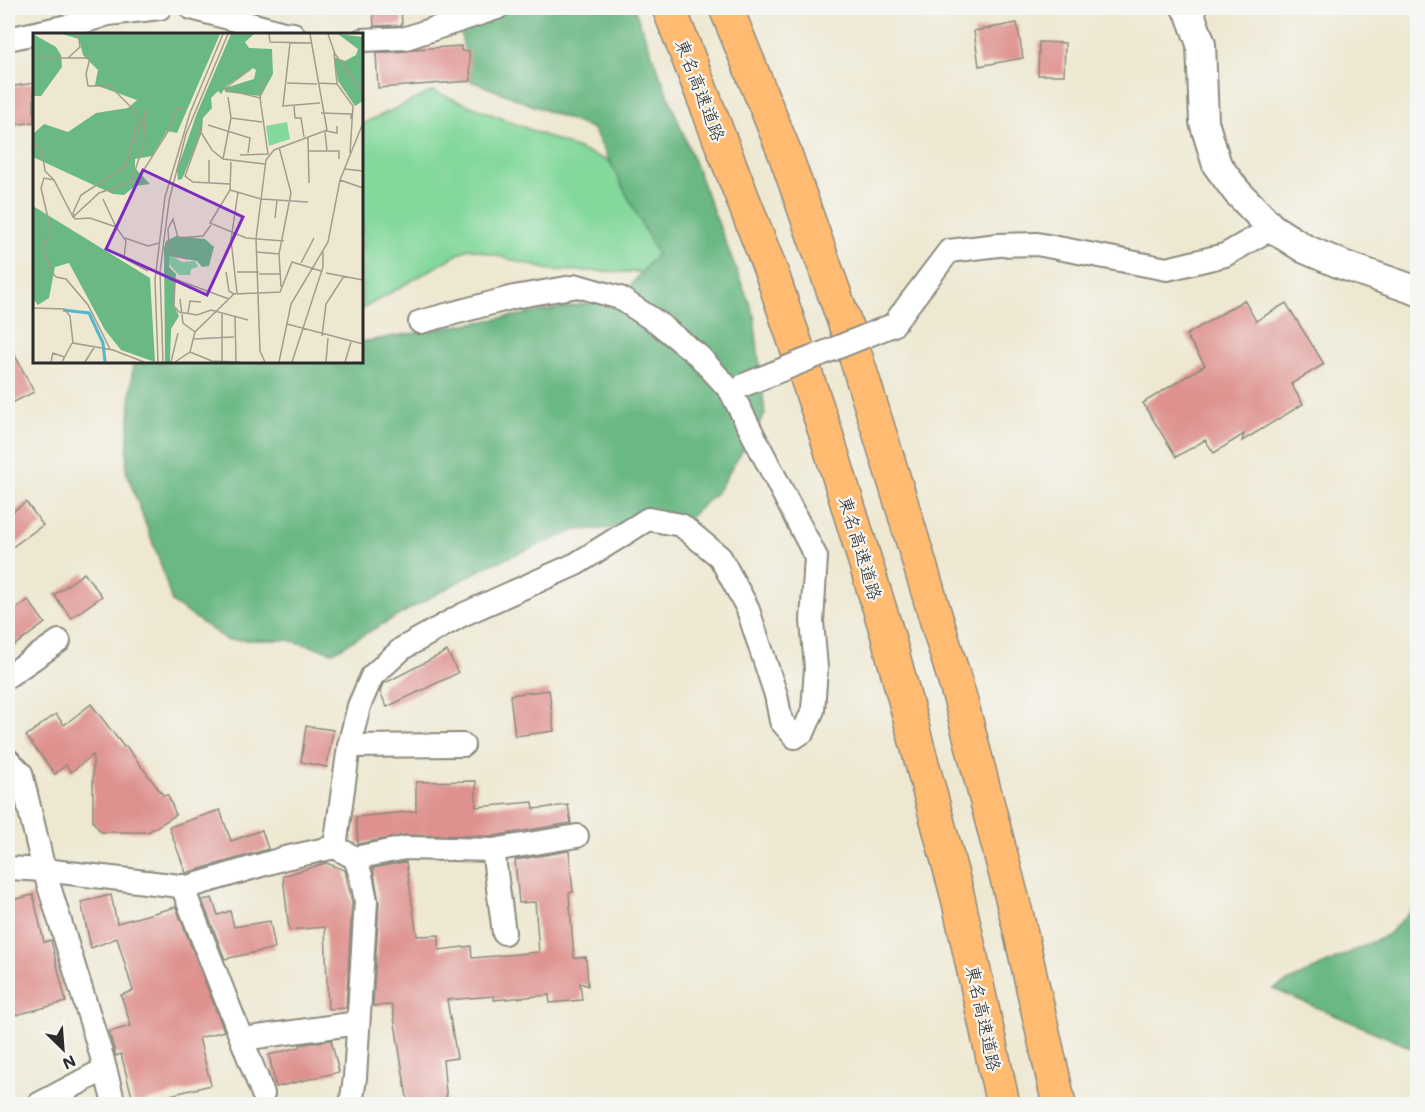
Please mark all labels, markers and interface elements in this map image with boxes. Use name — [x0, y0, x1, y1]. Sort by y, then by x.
inset map — [33, 33, 363, 363]
street label: 東名高速道路 — [670, 35, 732, 145]
street label: 東名高速道路 — [834, 493, 888, 603]
street label: 東名高速道路 — [961, 963, 1007, 1073]
north arrow — [33, 1019, 93, 1079]
text: N — [60, 1051, 79, 1075]

